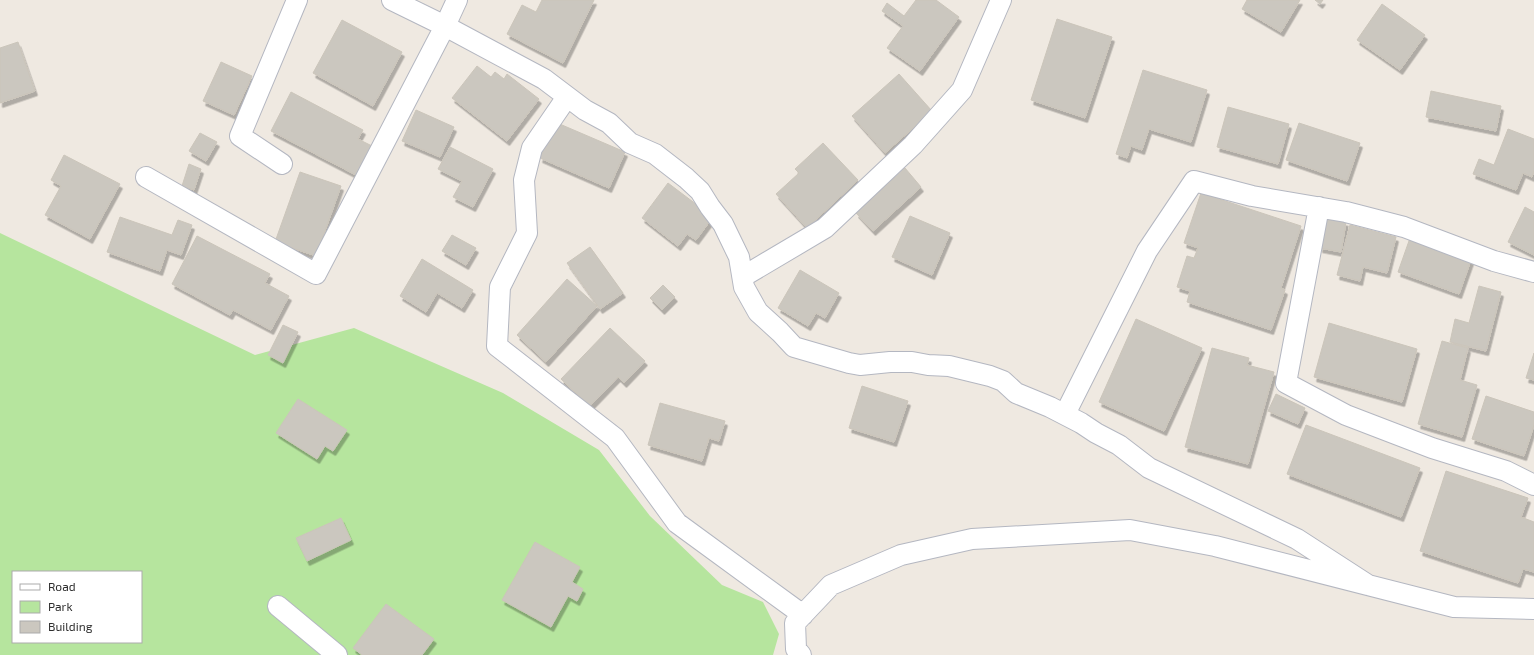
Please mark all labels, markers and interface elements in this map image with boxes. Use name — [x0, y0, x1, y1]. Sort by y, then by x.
legend — [12, 571, 142, 643]
text: Road — [48, 579, 76, 593]
text: Park — [48, 599, 73, 613]
text: Building — [48, 619, 93, 633]

